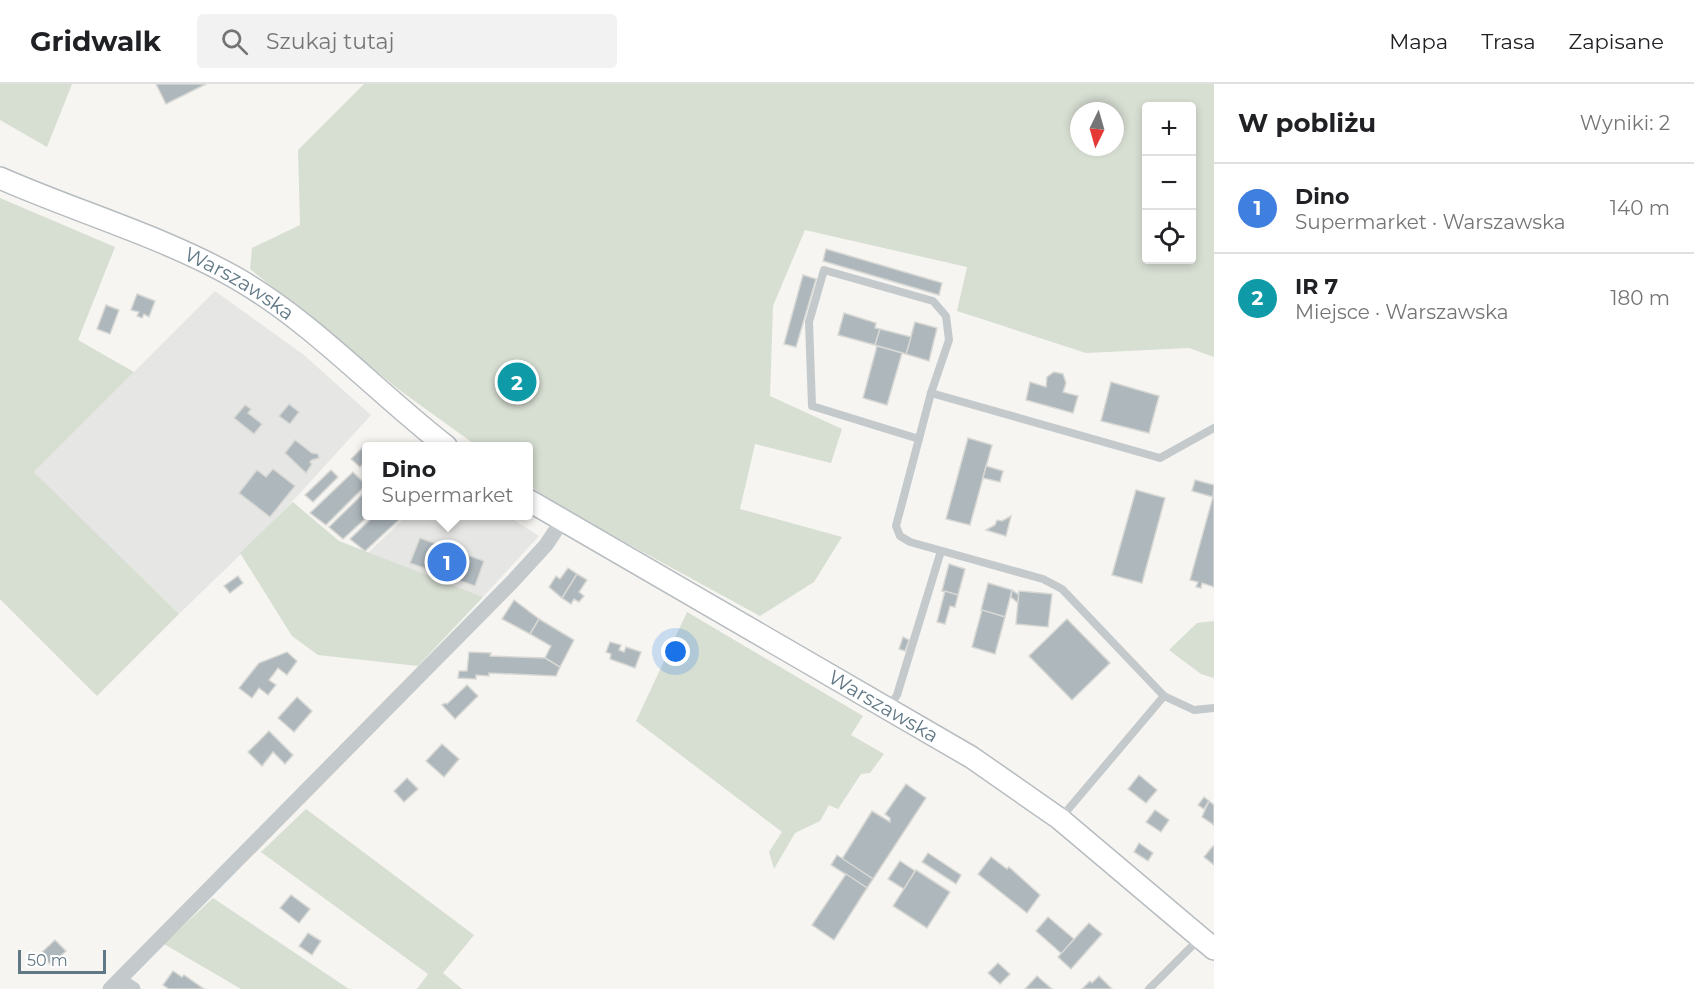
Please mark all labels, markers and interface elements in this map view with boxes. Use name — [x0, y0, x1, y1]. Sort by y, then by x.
search box — [197, 14, 617, 68]
text: Gridwalk — [30, 24, 161, 58]
icon: search — [218, 25, 251, 58]
text: Szukaj tutaj — [266, 28, 395, 55]
text: Mapa — [1389, 29, 1448, 54]
text: Trasa — [1481, 29, 1536, 54]
text: Zapisane — [1569, 29, 1664, 54]
north arrow — [1070, 102, 1124, 156]
map controls — [1142, 102, 1196, 264]
button: + — [1142, 102, 1196, 156]
text: W pobliżu — [1238, 107, 1376, 139]
text: Wyniki: 2 — [1580, 111, 1670, 135]
button: − — [1142, 156, 1196, 210]
text: Dino — [1295, 183, 1350, 210]
text: 1 — [1254, 196, 1261, 220]
text: 140 m — [1610, 196, 1670, 220]
button: locate — [1142, 210, 1196, 264]
text: Supermarket · Warszawska — [1295, 210, 1566, 234]
street label: Warszawska — [181, 242, 299, 325]
text: IR 7 — [1295, 273, 1338, 300]
text: 2 — [1252, 286, 1263, 310]
text: 180 m — [1610, 286, 1670, 310]
text: Miejsce · Warszawska — [1295, 300, 1509, 324]
pin: 2 — [498, 360, 536, 404]
popup — [362, 442, 533, 520]
text: Dino — [382, 456, 436, 483]
text: Supermarket — [382, 483, 513, 507]
pin: 1 — [428, 540, 466, 584]
your location — [661, 637, 690, 666]
street label: Warszawska — [824, 665, 943, 748]
scale bar — [18, 947, 106, 974]
text: 50 m — [27, 951, 68, 970]

